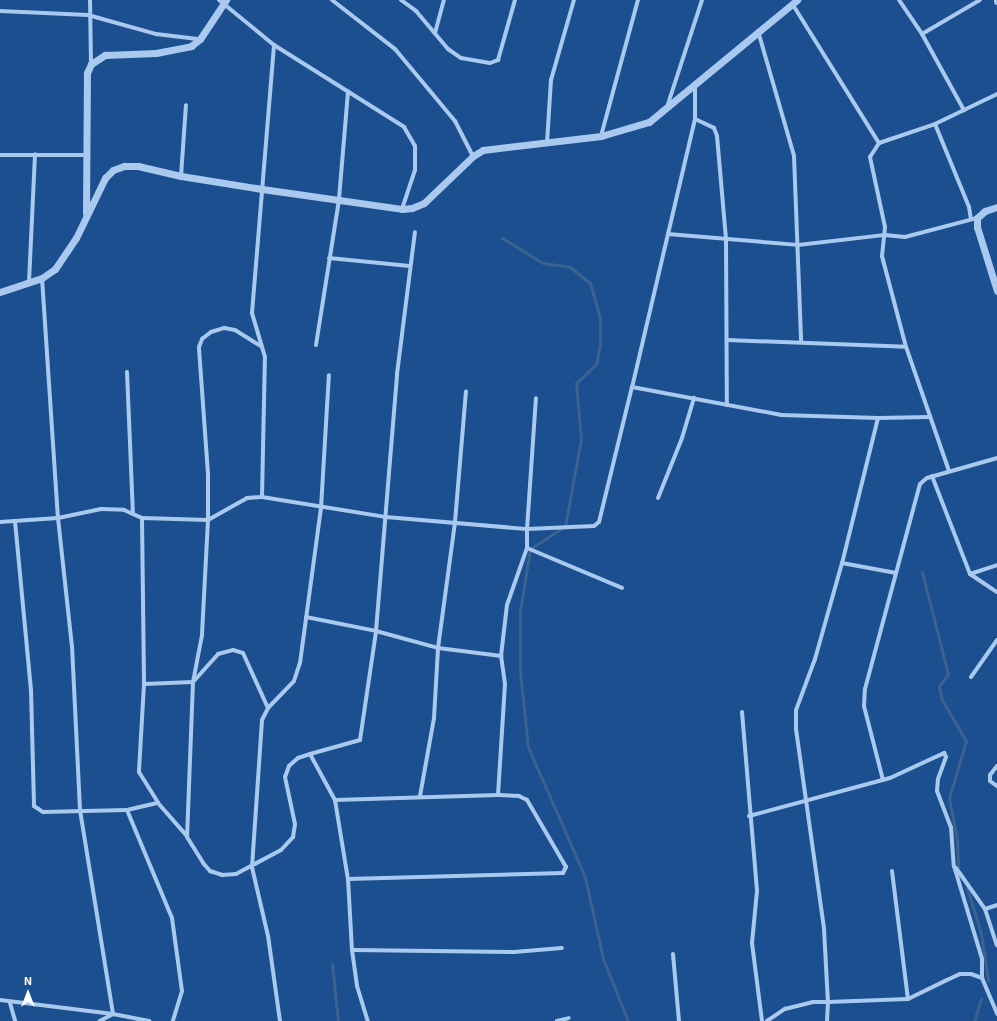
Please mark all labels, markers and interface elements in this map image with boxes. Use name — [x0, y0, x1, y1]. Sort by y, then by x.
north arrow — [8, 973, 48, 1013]
text: N — [24, 974, 32, 987]

